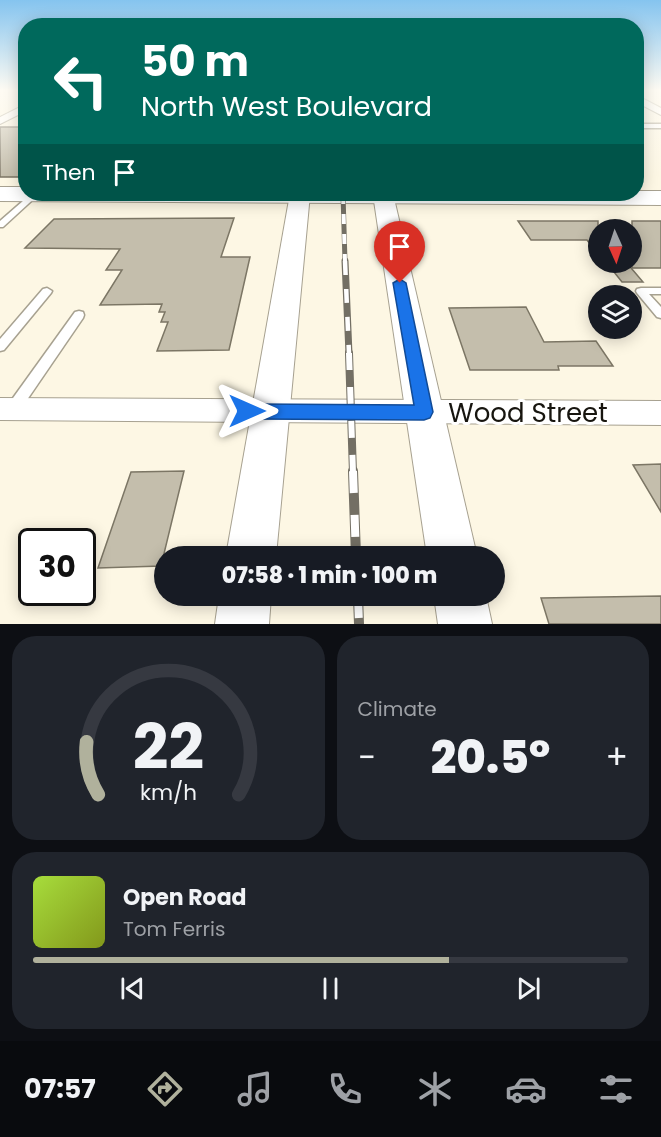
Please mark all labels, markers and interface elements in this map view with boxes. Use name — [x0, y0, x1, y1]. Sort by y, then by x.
text: 50 m — [141, 32, 249, 91]
icon: left — [42, 42, 120, 120]
text: North West Boulevard — [141, 88, 432, 125]
icon: arrive — [108, 156, 141, 189]
text: Then — [42, 157, 96, 188]
north arrow — [588, 219, 642, 273]
map controls — [588, 219, 642, 339]
pin — [374, 221, 425, 283]
icon: arrive — [383, 230, 416, 263]
button: layers — [588, 285, 642, 339]
position arrow — [215, 379, 279, 443]
street label: Wood Street — [448, 395, 608, 431]
speed limit sign: 30 — [18, 528, 96, 606]
text: 07:58 · 1 min · 100 m — [222, 560, 437, 591]
text: Climate — [358, 695, 437, 723]
text: 22 — [133, 703, 204, 791]
text: 20.5° — [431, 726, 550, 789]
text: − — [358, 734, 376, 781]
text: + — [605, 734, 628, 781]
text: km/h — [140, 777, 197, 808]
text: Open Road — [123, 882, 247, 913]
text: Tom Ferris — [123, 915, 225, 943]
icon: previous — [116, 972, 149, 1005]
icon: pause — [314, 972, 347, 1005]
icon: next — [512, 972, 545, 1005]
icon: directions — [144, 1068, 186, 1110]
icon: music — [234, 1068, 276, 1110]
icon: phone — [324, 1068, 366, 1110]
icon: climate — [414, 1068, 456, 1110]
icon: car — [505, 1068, 547, 1110]
icon: filters — [595, 1068, 637, 1110]
text: 07:57 — [24, 1070, 96, 1107]

